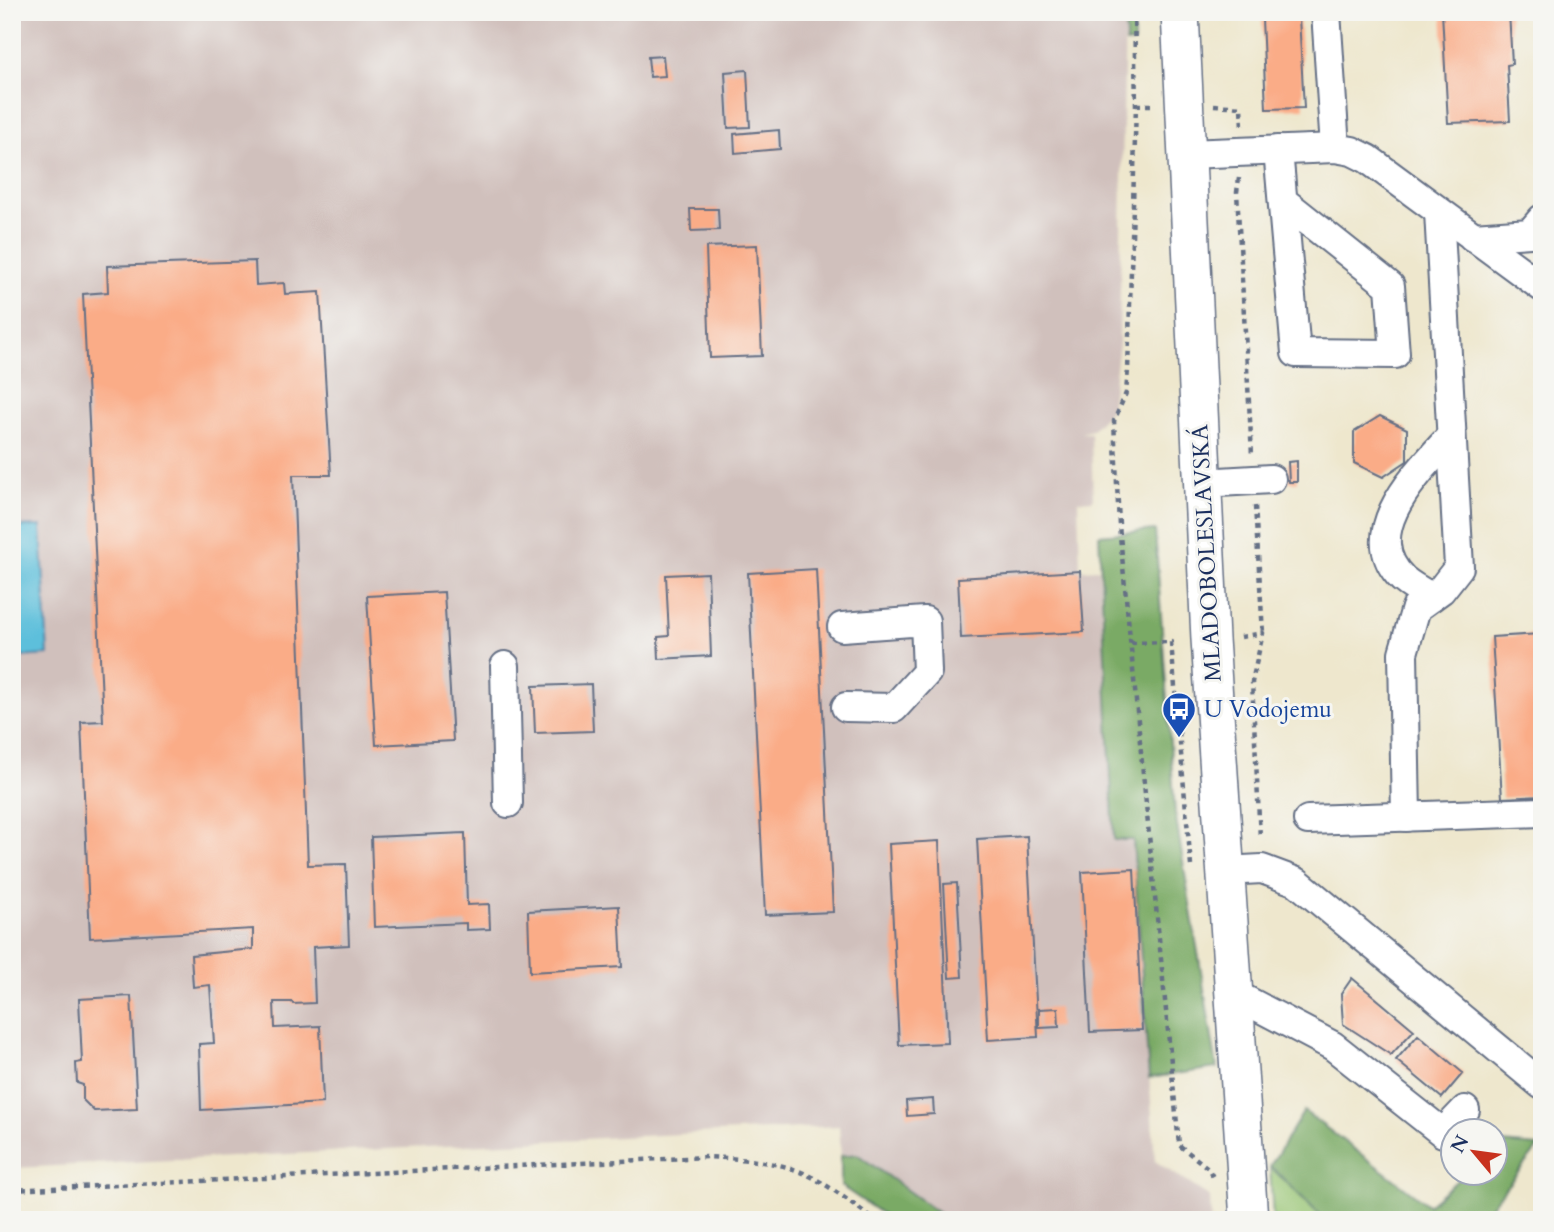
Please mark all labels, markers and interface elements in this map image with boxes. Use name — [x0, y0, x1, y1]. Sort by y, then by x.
street label: MLADOBOLESLAVSKÁ — [1184, 423, 1229, 683]
bus stop icon: U Vodojemu — [1160, 690, 1198, 739]
place label: U Vodojemu — [1204, 694, 1332, 725]
north arrow — [1438, 1116, 1508, 1186]
text: N — [1445, 1130, 1476, 1158]

